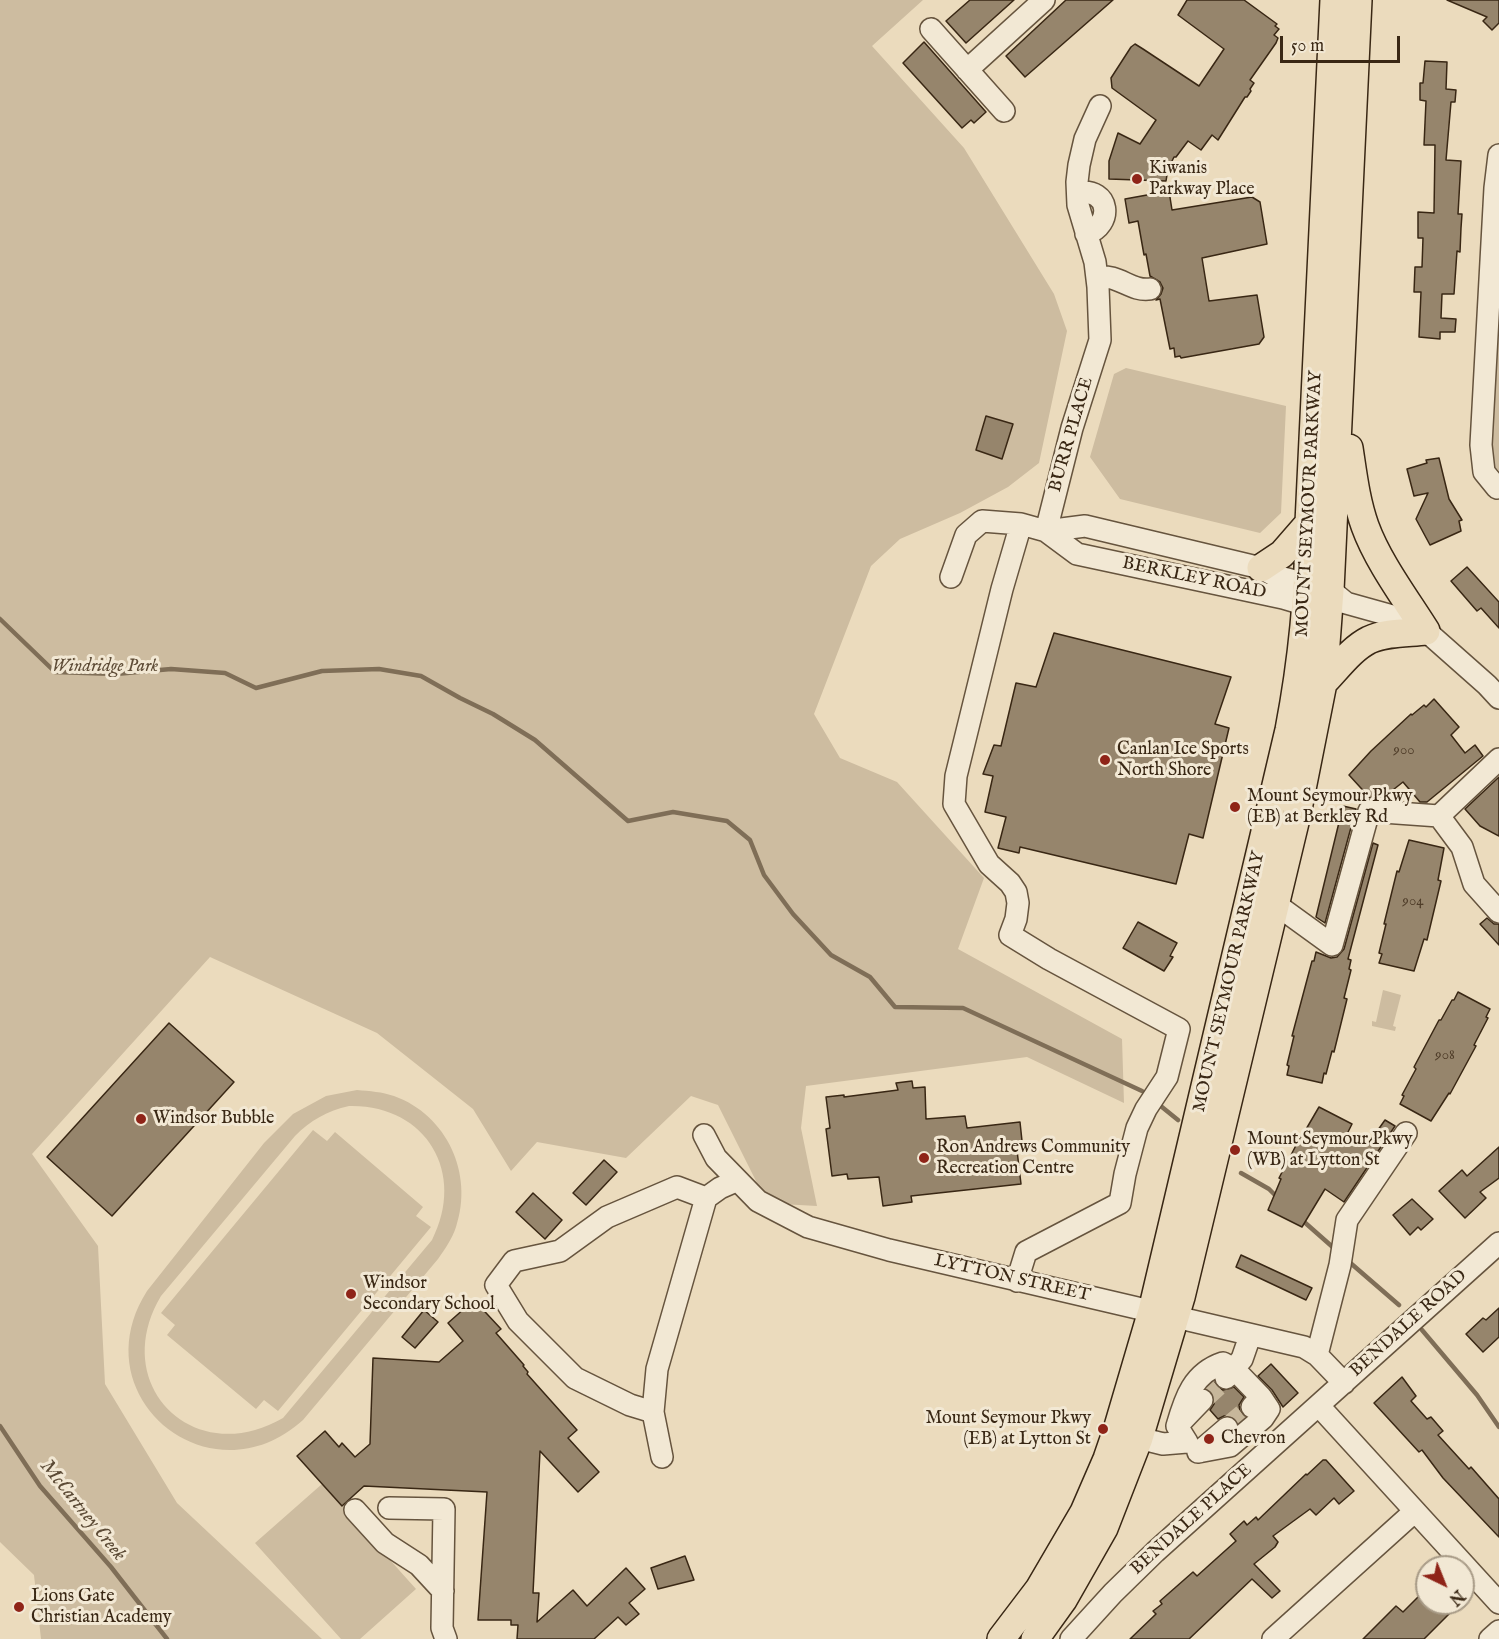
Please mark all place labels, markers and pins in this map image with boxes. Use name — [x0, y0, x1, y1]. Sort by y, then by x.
place label: Kiwanis Parkway Place — [1149, 158, 1254, 201]
marker: Kiwanis Parkway Place — [1130, 172, 1144, 186]
place label: Canlan Ice Sports North Shore — [1117, 739, 1249, 782]
marker: Canlan Ice Sports North Shore — [1098, 753, 1112, 767]
place label: Mount Seymour Pkwy (EB) at Berkley Rd — [1247, 786, 1413, 828]
marker: Mount Seymour Pkwy (EB) at Berkley Rd — [1228, 800, 1242, 814]
place label: Windsor Bubble — [153, 1108, 274, 1130]
marker: Windsor Bubble — [134, 1112, 148, 1126]
place label: Mount Seymour Pkwy (WB) at Lytton St — [1247, 1129, 1413, 1172]
place label: Ron Andrews Community Recreation Centre — [936, 1137, 1130, 1180]
marker: Mount Seymour Pkwy (WB) at Lytton St — [1228, 1143, 1242, 1157]
marker: Ron Andrews Community Recreation Centre — [917, 1151, 931, 1165]
place label: Windsor Secondary School — [363, 1273, 495, 1316]
marker: Windsor Secondary School — [344, 1287, 358, 1301]
place label: Mount Seymour Pkwy (EB) at Lytton St — [925, 1408, 1091, 1450]
marker: Mount Seymour Pkwy (EB) at Lytton St — [1096, 1422, 1110, 1436]
place label: Chevron — [1221, 1428, 1285, 1450]
marker: Chevron — [1202, 1432, 1216, 1446]
place label: Lions Gate Christian Academy — [31, 1586, 172, 1628]
marker: Lions Gate Christian Academy — [12, 1600, 26, 1614]

